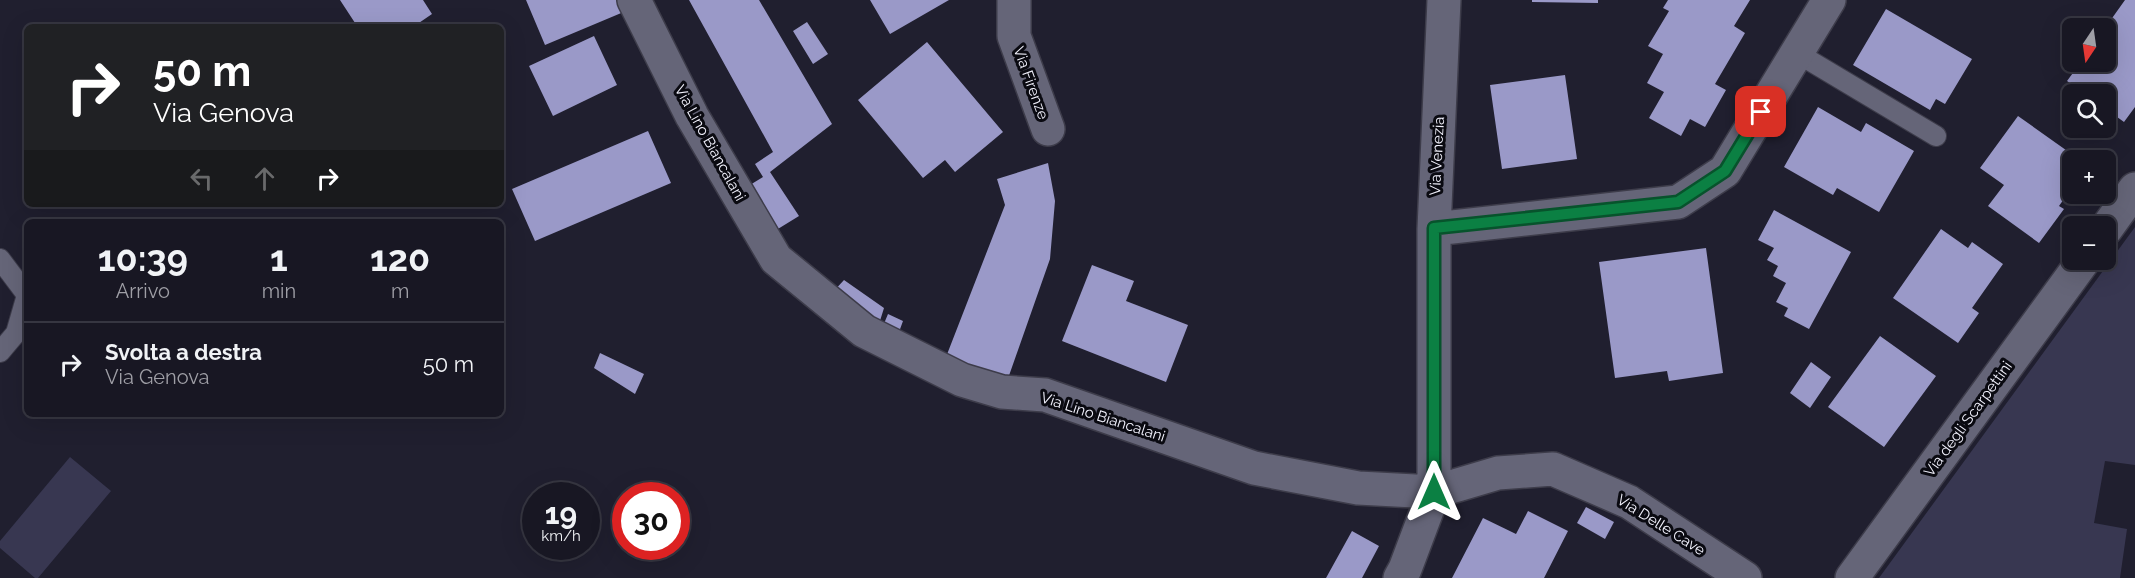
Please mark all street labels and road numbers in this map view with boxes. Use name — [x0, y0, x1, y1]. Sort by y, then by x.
street label: Via Firenze — [1010, 44, 1053, 122]
street label: Via Lino Biancalani — [671, 82, 749, 204]
street label: Via Venezia — [1426, 116, 1448, 196]
street label: Via degli Scarpettini — [1920, 358, 2016, 480]
street label: Via Lino Biancalani — [1038, 388, 1168, 446]
street label: Via Delle Cave — [1614, 491, 1709, 559]

